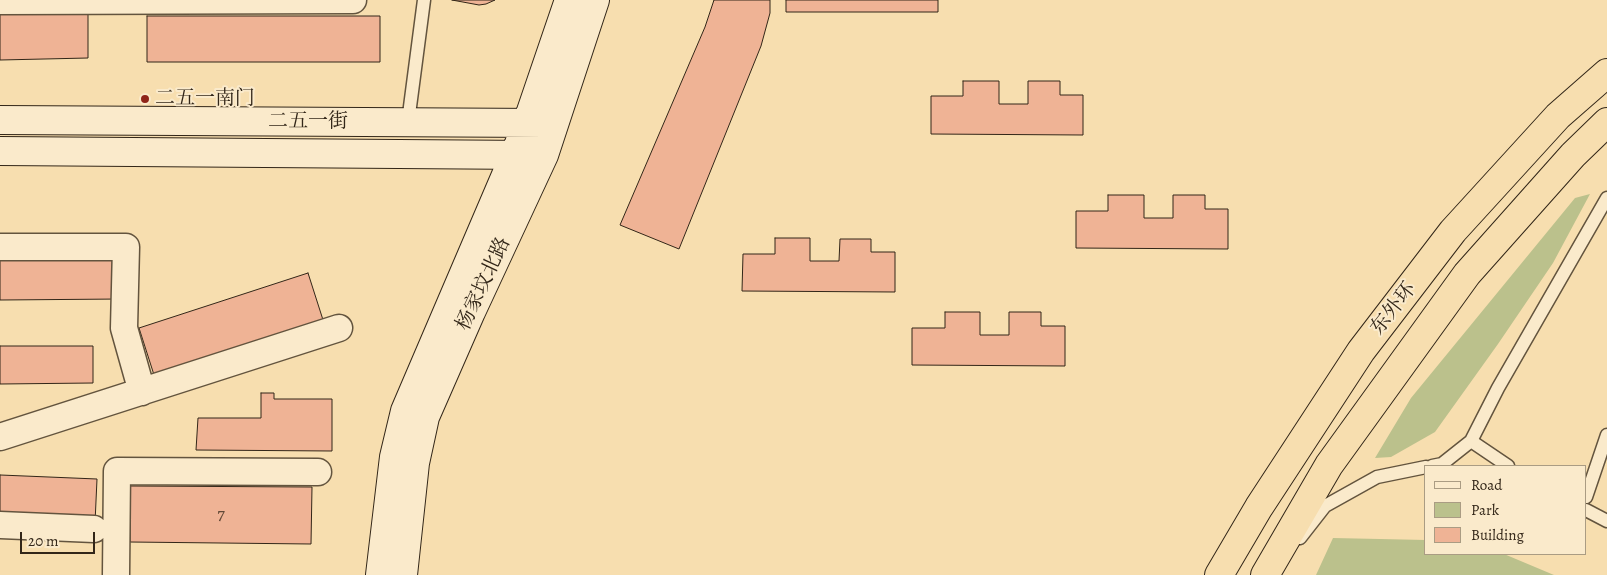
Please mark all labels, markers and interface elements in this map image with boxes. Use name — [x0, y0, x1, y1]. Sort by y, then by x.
place label: 二五一南门 — [155, 87, 255, 111]
marker: 二五一南门 — [139, 93, 151, 105]
street label: 二五一街 — [268, 110, 348, 134]
street label: 杨家坟北路 — [452, 234, 516, 334]
street label: 东外环 — [1366, 278, 1422, 340]
legend — [1424, 465, 1587, 555]
text: Road — [1471, 475, 1502, 495]
text: Park — [1471, 500, 1499, 520]
house number: 7 — [217, 504, 225, 526]
scale bar — [22, 522, 98, 554]
text: Building — [1471, 525, 1524, 545]
text: 20 m — [28, 531, 59, 551]

